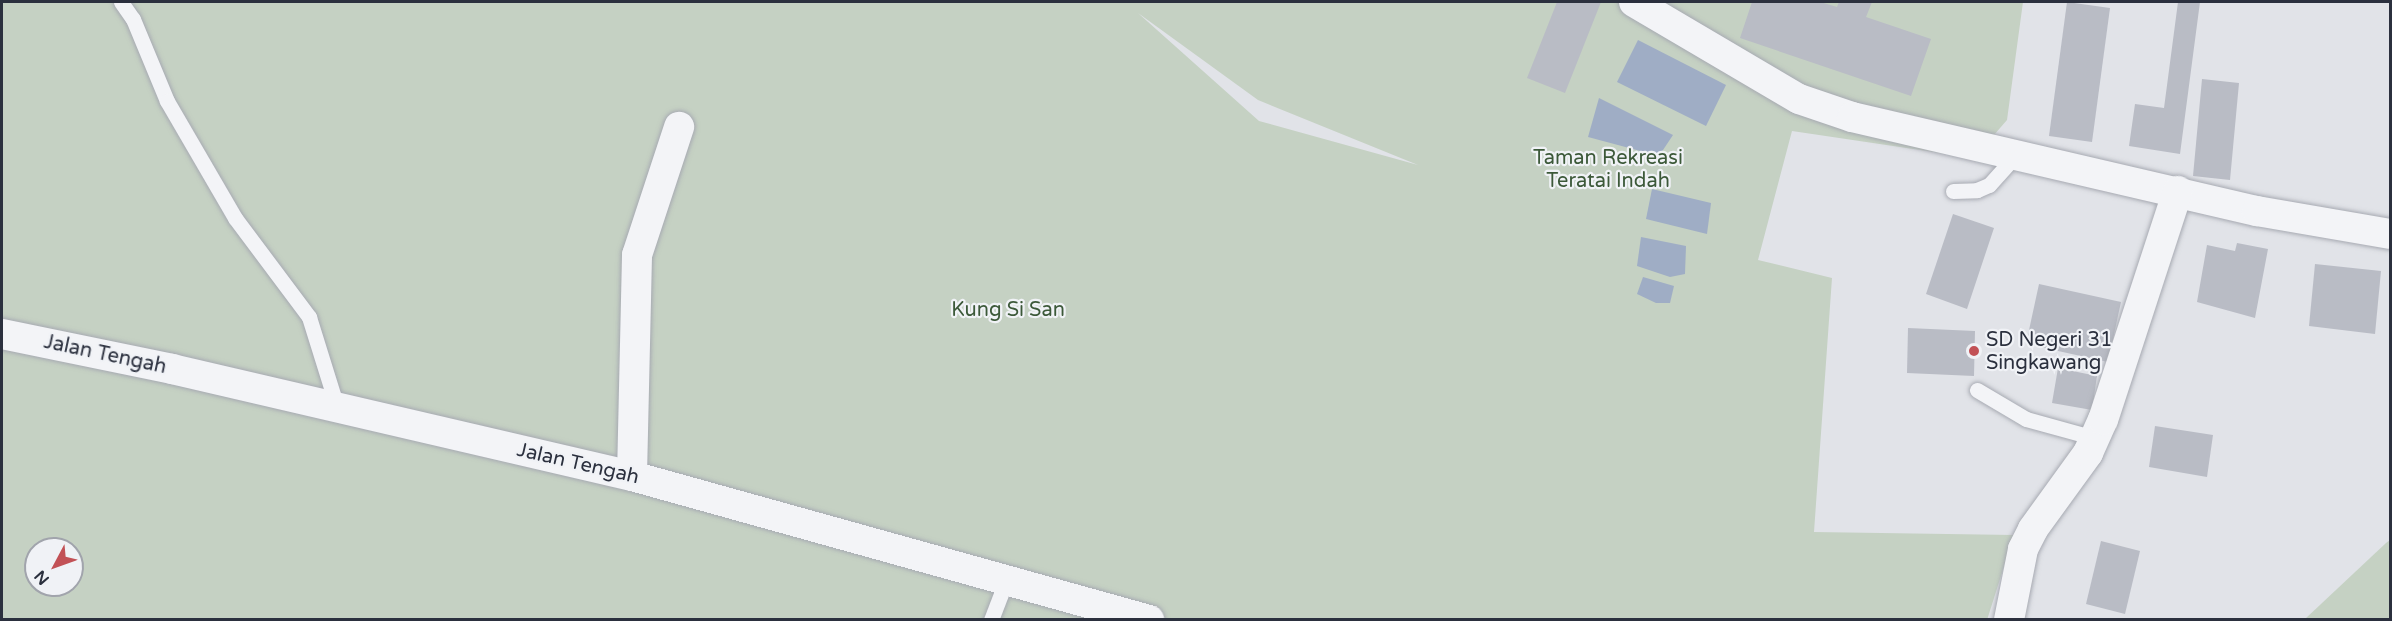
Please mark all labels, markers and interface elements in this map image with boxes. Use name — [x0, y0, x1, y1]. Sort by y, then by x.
park label: Taman Rekreasi Teratai Indah — [1533, 147, 1683, 194]
park label: Kung Si San — [951, 298, 1065, 322]
place label: SD Negeri 31 Singkawang — [1986, 328, 2113, 375]
street label: Jalan Tengah — [42, 330, 168, 380]
marker: SD Negeri 31 Singkawang — [1967, 344, 1981, 358]
street label: Jalan Tengah — [515, 438, 641, 490]
north arrow — [24, 537, 84, 597]
text: N — [30, 566, 54, 589]

